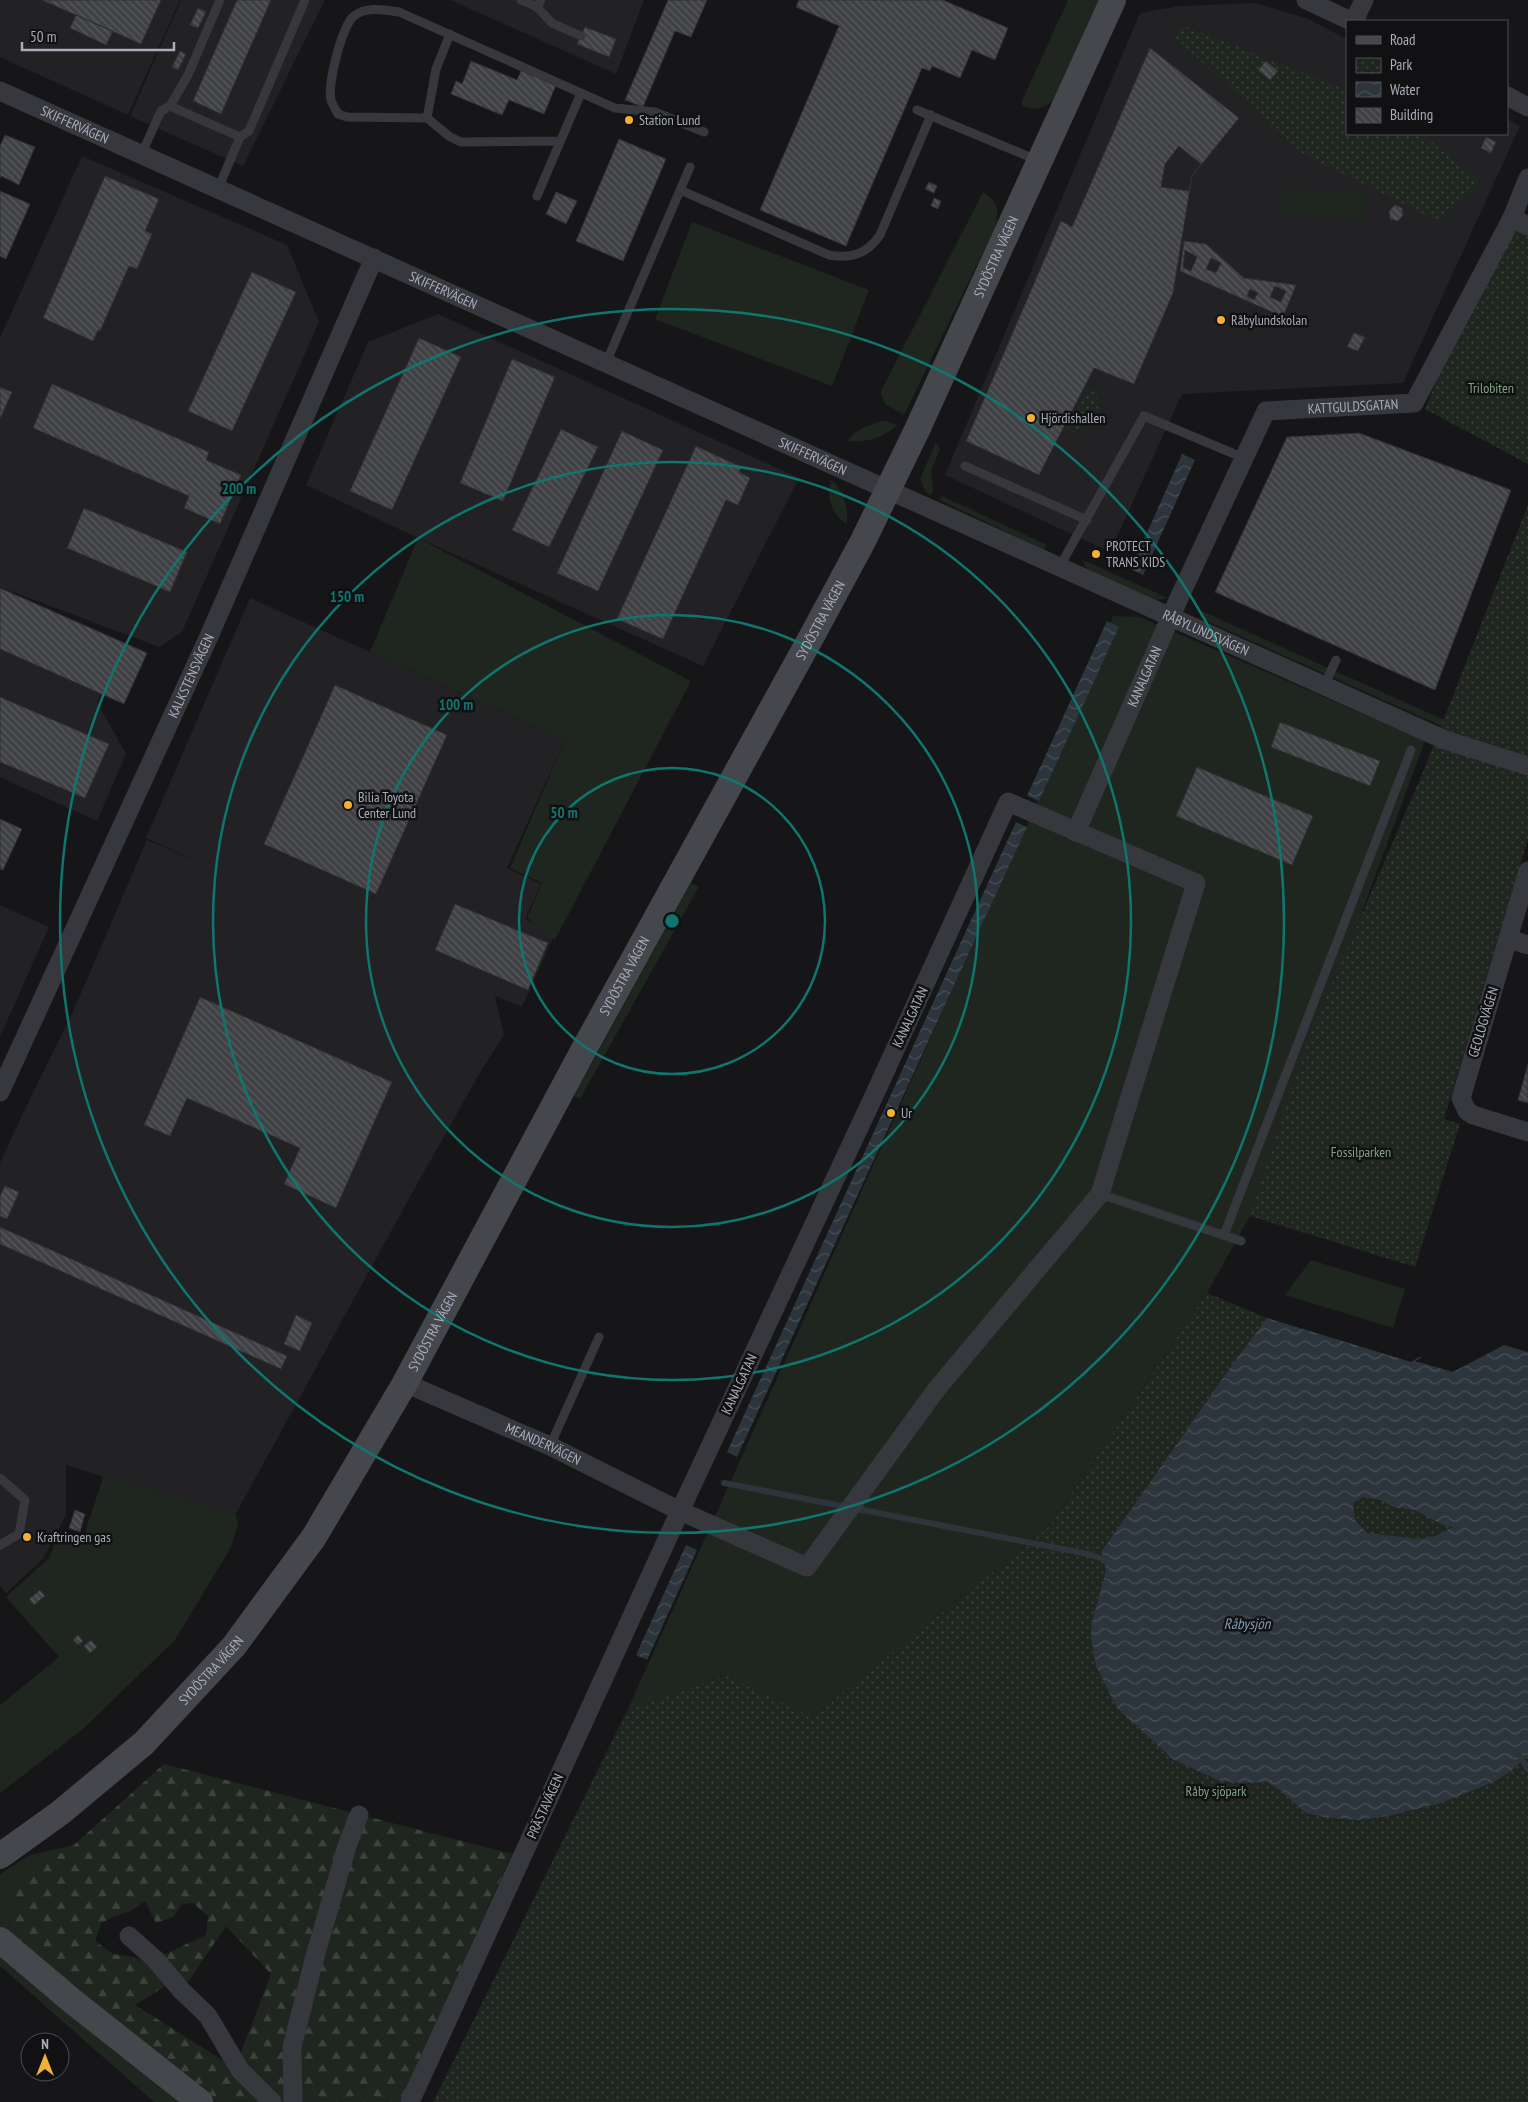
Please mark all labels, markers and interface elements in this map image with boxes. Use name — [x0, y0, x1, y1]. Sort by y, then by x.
scale bar — [22, 20, 175, 52]
legend — [1346, 20, 1508, 135]
text: 50 m — [30, 27, 56, 46]
text: Road — [1390, 30, 1416, 49]
text: Park — [1390, 55, 1412, 74]
text: Water — [1390, 80, 1421, 99]
street label: SKIFFERVÄGEN — [38, 101, 112, 148]
text: Building — [1390, 105, 1433, 124]
place label: Station Lund — [639, 111, 700, 129]
marker: Station Lund — [623, 114, 635, 126]
street label: SYDÖSTRA VÄGEN — [970, 213, 1022, 300]
street label: SKIFFERVÄGEN — [406, 267, 480, 313]
place label: Råbylundskolan — [1231, 311, 1307, 329]
marker: Råbylundskolan — [1215, 314, 1227, 326]
park label: Trilobiten — [1468, 379, 1514, 397]
street label: KATTGULDSGATAN — [1307, 395, 1399, 418]
place label: Hjördishallen — [1041, 409, 1105, 427]
marker: Hjördishallen — [1025, 412, 1037, 424]
street label: SKIFFERVÄGEN — [776, 433, 850, 479]
text: 200 m — [222, 479, 256, 498]
place label: PROTECT TRANS KIDS — [1106, 537, 1165, 571]
marker: PROTECT TRANS KIDS — [1090, 548, 1102, 560]
street label: SYDÖSTRA VÄGEN — [791, 577, 849, 663]
text: 150 m — [330, 587, 364, 606]
street label: RÅBYLUNDSVÄGEN — [1160, 605, 1252, 660]
street label: KALKSTENSVÄGEN — [164, 631, 218, 721]
street label: KANALGATAN — [1123, 643, 1166, 710]
text: 100 m — [439, 695, 473, 714]
place label: Bilia Toyota Center Lund — [358, 788, 416, 822]
marker: Bilia Toyota Center Lund — [342, 799, 354, 811]
text: 50 m — [550, 803, 578, 822]
centre of rings — [663, 912, 681, 930]
street label: SYDÖSTRA VÄGEN — [595, 933, 653, 1019]
street label: KANALGATAN — [888, 984, 932, 1050]
street label: GEOLOGVÄGEN — [1464, 985, 1502, 1059]
place label: Ur — [901, 1104, 912, 1122]
marker: Ur — [885, 1107, 897, 1119]
park label: Fossilparken — [1331, 1143, 1391, 1161]
street label: SYDÖSTRA VÄGEN — [404, 1289, 461, 1374]
street label: KANALGATAN — [717, 1351, 761, 1417]
street label: MEANDERVÄGEN — [503, 1419, 584, 1469]
place label: Kraftringen gas — [37, 1528, 111, 1546]
marker: Kraftringen gas — [21, 1531, 33, 1543]
water label: Råbysjön — [1224, 1614, 1272, 1633]
street label: SYDÖSTRA VÄGEN — [175, 1632, 247, 1709]
street label: PRÄSTAVÄGEN — [523, 1771, 567, 1841]
park label: Råby sjöpark — [1186, 1782, 1247, 1800]
north arrow — [20, 2032, 70, 2082]
text: N — [41, 2035, 49, 2053]

